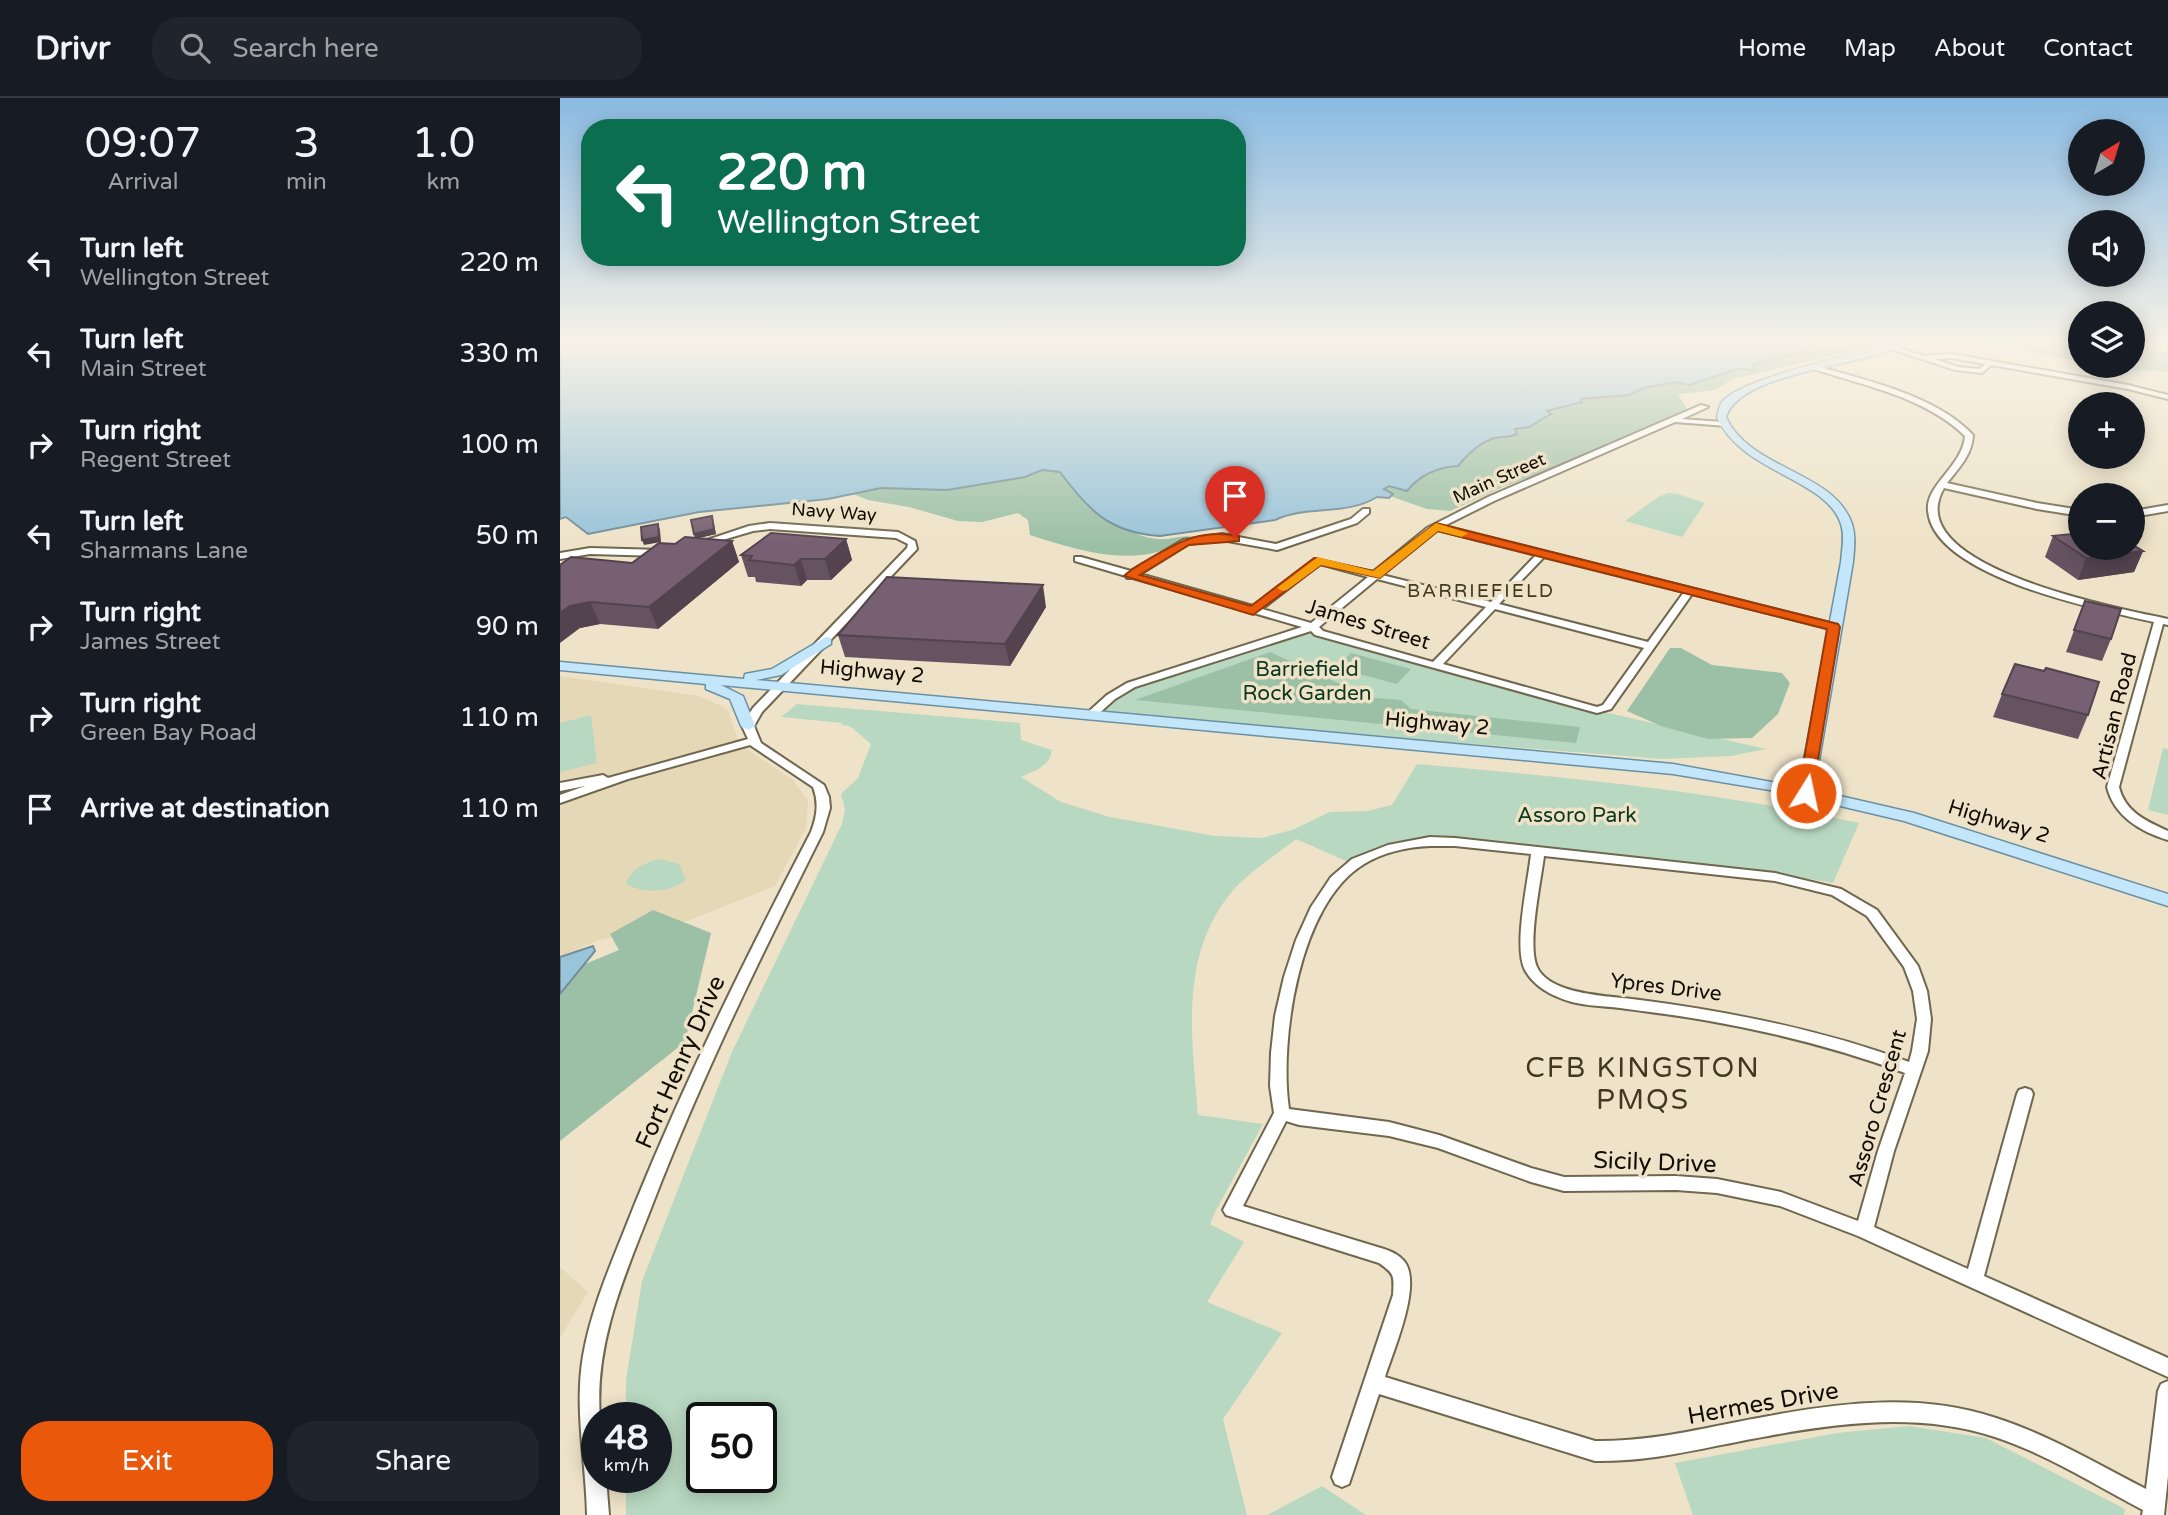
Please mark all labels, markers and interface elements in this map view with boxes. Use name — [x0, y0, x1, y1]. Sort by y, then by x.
search box — [152, 17, 642, 80]
text: Drivr — [35, 29, 110, 68]
icon: search — [176, 29, 214, 67]
text: Search here — [232, 33, 379, 64]
text: Home — [1738, 34, 1806, 63]
text: Map — [1844, 34, 1896, 63]
text: About — [1934, 34, 2005, 63]
text: Contact — [2043, 34, 2133, 63]
text: 09:07 — [85, 118, 201, 169]
text: 3 — [293, 118, 320, 169]
text: 1.0 — [412, 118, 475, 169]
north arrow — [2068, 119, 2146, 196]
map controls — [2068, 119, 2145, 560]
text: 220 m — [717, 144, 867, 203]
icon: left — [602, 147, 693, 238]
text: Arrival — [107, 168, 179, 196]
text: min — [286, 168, 327, 196]
text: km — [427, 168, 460, 196]
text: Wellington Street — [717, 204, 980, 242]
button: sound — [2068, 210, 2145, 287]
text: Turn left — [80, 233, 183, 264]
icon: left — [21, 244, 59, 282]
text: 220 m — [459, 247, 539, 278]
text: Wellington Street — [80, 264, 269, 292]
button: layers — [2068, 301, 2145, 378]
text: Turn left — [80, 324, 183, 355]
icon: left — [21, 335, 59, 373]
text: 330 m — [459, 338, 539, 369]
text: Main Street — [80, 355, 207, 383]
button: + — [2068, 392, 2145, 469]
text: Turn right — [80, 415, 201, 446]
icon: right — [21, 426, 59, 464]
text: 100 m — [459, 429, 539, 460]
text: Regent Street — [80, 446, 231, 474]
street label: Main Street — [1449, 448, 1549, 508]
pin — [1205, 466, 1265, 538]
icon: arrive — [1216, 477, 1254, 515]
button: − — [2068, 483, 2145, 560]
street label: Navy Way — [791, 498, 878, 526]
text: Turn left — [80, 506, 183, 537]
icon: left — [21, 517, 59, 555]
text: 50 m — [476, 520, 539, 551]
text: Sharmans Lane — [80, 537, 248, 565]
district label: BARRIEFIELD — [1407, 580, 1555, 602]
street label: James Street — [1303, 594, 1433, 655]
text: Turn right — [80, 597, 201, 628]
icon: right — [21, 608, 59, 646]
text: 90 m — [476, 611, 539, 642]
text: James Street — [80, 628, 221, 656]
street label: Artisan Road — [2087, 650, 2142, 782]
street label: Highway 2 — [819, 654, 925, 689]
park label: Barriefield Rock Garden — [1242, 657, 1372, 706]
text: Turn right — [80, 688, 201, 719]
icon: right — [21, 699, 59, 737]
text: 110 m — [459, 702, 539, 733]
street label: Highway 2 — [1384, 706, 1490, 741]
text: Green Bay Road — [80, 719, 257, 747]
position arrow — [1769, 756, 1843, 830]
icon: arrive — [21, 790, 59, 828]
text: Arrive at destination — [80, 793, 330, 824]
text: 110 m — [459, 793, 539, 824]
street label: Highway 2 — [1945, 794, 2053, 849]
park label: Assoro Park — [1517, 803, 1637, 828]
street label: Ypres Drive — [1609, 968, 1723, 1007]
street label: Fort Henry Drive — [629, 971, 732, 1153]
street label: Assoro Crescent — [1843, 1027, 1912, 1190]
district label: CFB KINGSTON PMQS — [1525, 1051, 1761, 1117]
street label: Sicily Drive — [1593, 1146, 1717, 1179]
street label: Hermes Drive — [1685, 1376, 1841, 1431]
speed limit sign: 50 — [686, 1402, 777, 1493]
text: 48 — [605, 1417, 648, 1459]
button: Exit — [21, 1421, 273, 1501]
button: Share — [287, 1421, 539, 1501]
text: km/h — [604, 1454, 649, 1476]

